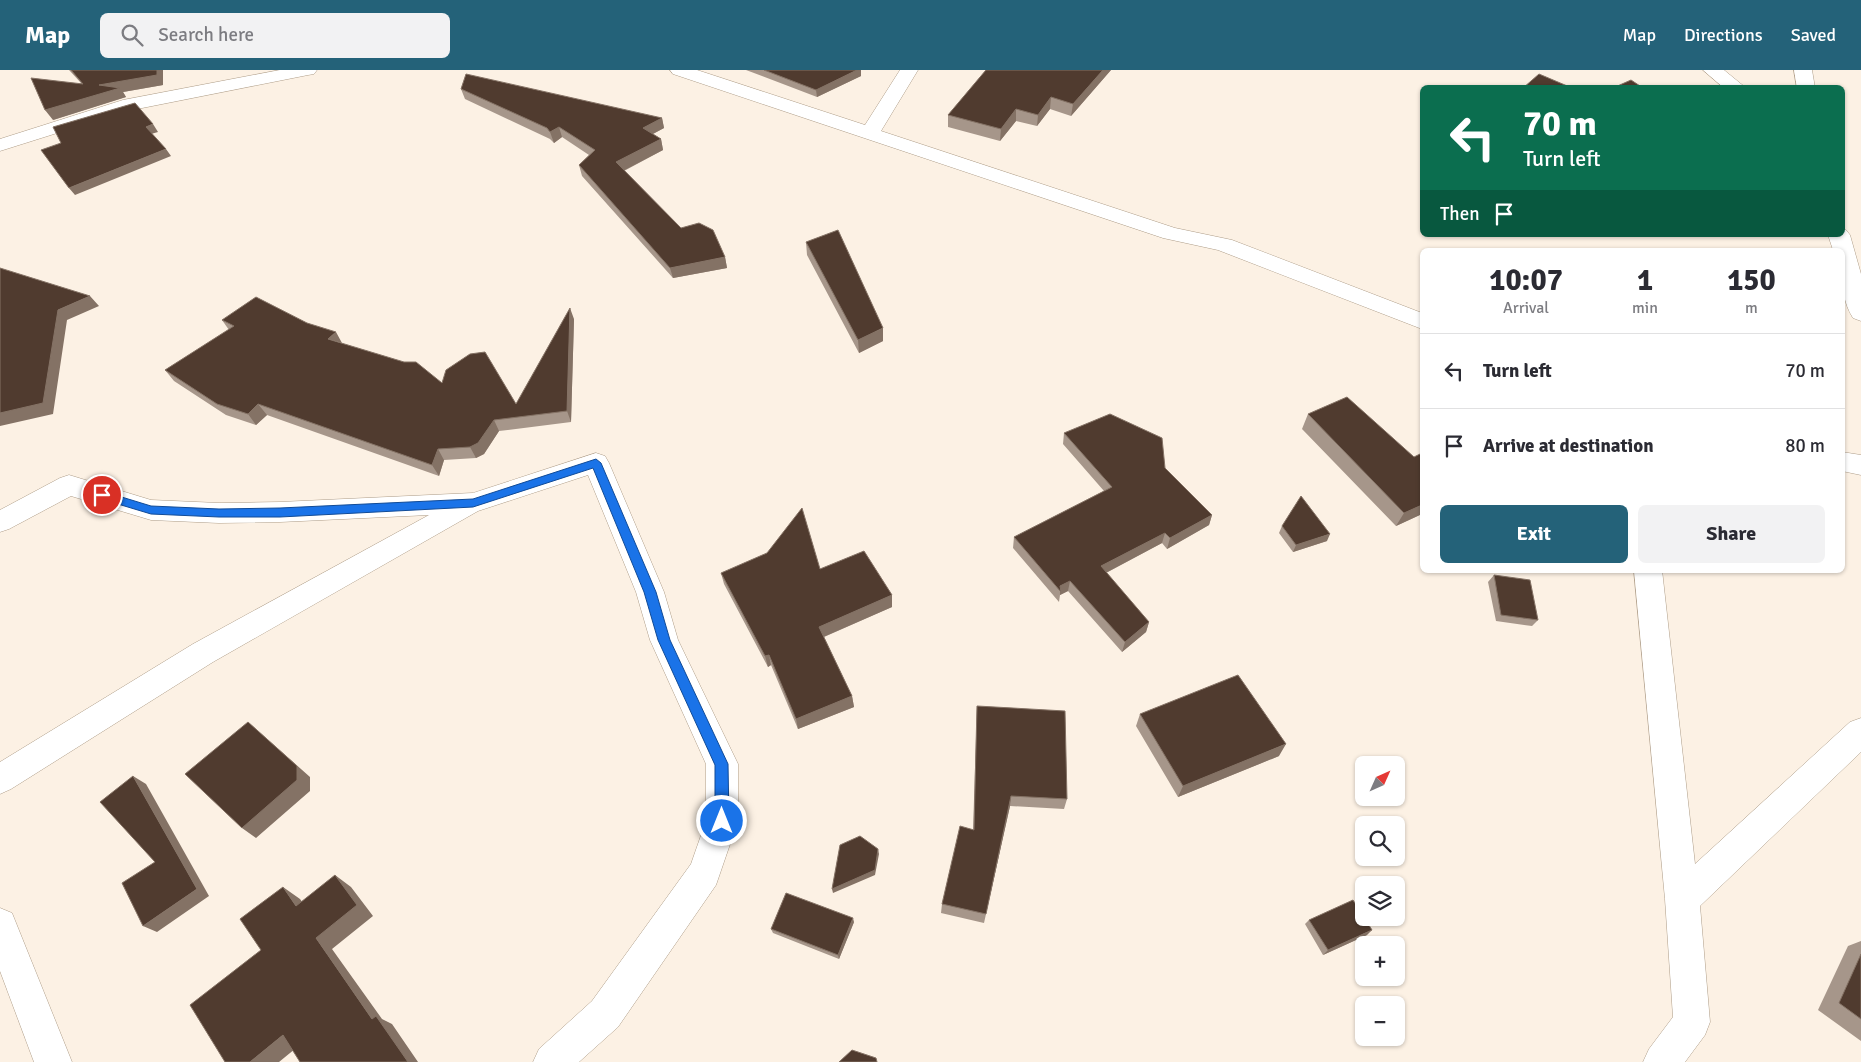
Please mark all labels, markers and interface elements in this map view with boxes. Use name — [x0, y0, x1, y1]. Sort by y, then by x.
search box — [100, 13, 450, 58]
text: Map — [25, 20, 70, 50]
icon: search — [118, 21, 146, 49]
text: Search here — [158, 23, 254, 47]
text: Map — [1623, 24, 1656, 46]
text: Directions — [1684, 24, 1763, 46]
text: Saved — [1791, 24, 1836, 46]
text: 70 m — [1523, 102, 1597, 145]
icon: left — [1440, 105, 1505, 170]
text: Turn left — [1523, 145, 1601, 172]
icon: arrive — [1490, 200, 1518, 228]
text: Then — [1440, 202, 1480, 226]
text: 10:07 — [1489, 262, 1563, 299]
text: 1 — [1637, 262, 1653, 299]
text: 150 — [1727, 262, 1776, 299]
text: Arrival — [1503, 298, 1549, 318]
text: min — [1632, 298, 1658, 318]
text: m — [1745, 298, 1758, 318]
icon: left — [1440, 357, 1468, 385]
text: Turn left — [1483, 359, 1552, 383]
text: 70 m — [1785, 359, 1825, 383]
icon: arrive — [1440, 432, 1468, 460]
text: Arrive at destination — [1483, 434, 1654, 458]
text: 80 m — [1785, 434, 1825, 458]
pin — [81, 474, 123, 516]
icon: arrive — [88, 481, 116, 509]
button: Exit — [1440, 505, 1628, 563]
button: Share — [1638, 505, 1825, 563]
north arrow — [1355, 756, 1405, 806]
map controls — [1355, 756, 1405, 1046]
position arrow — [695, 794, 747, 846]
button: search — [1355, 816, 1405, 866]
button: layers — [1355, 876, 1405, 926]
button: + — [1355, 936, 1405, 986]
button: − — [1355, 996, 1405, 1046]

